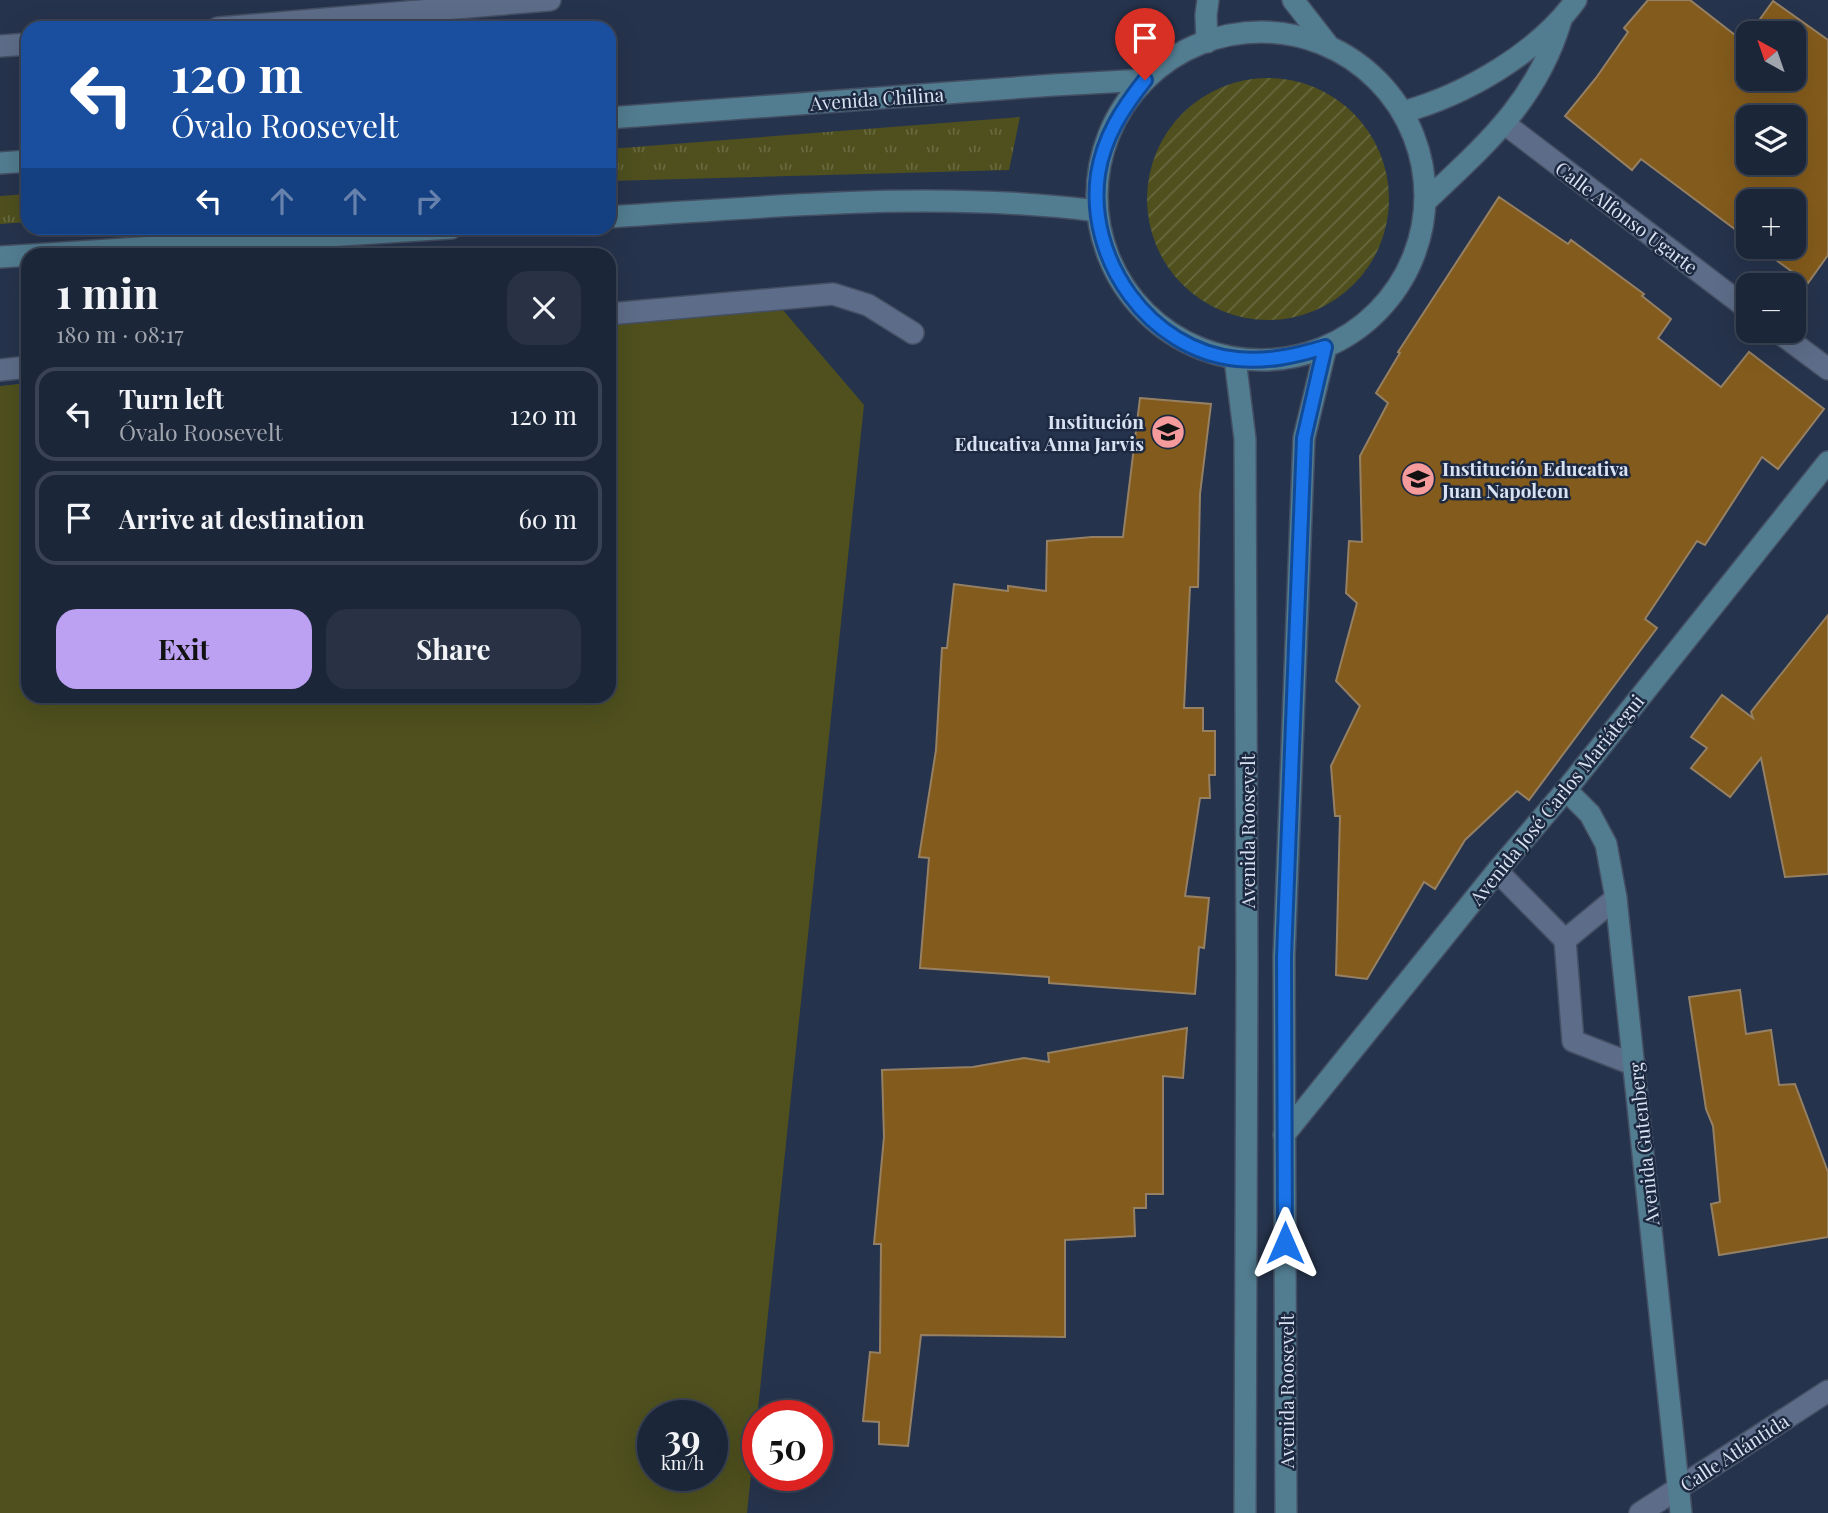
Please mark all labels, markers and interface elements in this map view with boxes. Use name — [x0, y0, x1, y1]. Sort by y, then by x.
pin — [1115, 8, 1175, 80]
icon: arrive — [1126, 19, 1164, 57]
north arrow — [1736, 21, 1806, 91]
map controls — [1736, 21, 1806, 343]
text: 120 m — [171, 40, 303, 105]
icon: left — [56, 49, 147, 140]
street label: Avenida Chilina — [808, 80, 945, 116]
text: Óvalo Roosevelt — [171, 103, 399, 146]
button: layers — [1736, 105, 1806, 175]
street label: Calle Alfonso Ugarte — [1550, 155, 1704, 279]
icon: left — [190, 182, 228, 220]
icon: ahead — [263, 182, 301, 220]
icon: ahead — [336, 182, 374, 220]
icon: right — [409, 182, 447, 220]
button: + — [1736, 189, 1806, 259]
text: 1 min — [56, 264, 159, 320]
button: close — [507, 271, 581, 345]
button: − — [1736, 273, 1806, 343]
text: 180 m · 08:17 — [56, 318, 184, 349]
text: Turn left — [119, 381, 224, 416]
icon: left — [60, 395, 98, 433]
text: 120 m — [510, 397, 577, 432]
place label: Institución Educativa Anna Jarvis — [955, 408, 1144, 456]
school or university icon: Institución Educativa Anna Jarvis — [1149, 413, 1187, 451]
text: Óvalo Roosevelt — [119, 416, 283, 447]
place label: Institución Educativa Juan Napoleon — [1441, 455, 1629, 503]
school or university icon: Institución Educativa Juan Napoleon — [1399, 460, 1437, 498]
icon: arrive — [60, 499, 98, 537]
text: Arrive at destination — [119, 501, 365, 536]
text: 60 m — [518, 501, 577, 536]
button: Exit — [56, 609, 312, 689]
button: Share — [326, 609, 581, 689]
street label: Avenida José Carlos Mariátegui — [1462, 688, 1649, 910]
street label: Avenida Roosevelt — [1234, 753, 1260, 909]
street label: Avenida Gutenberg — [1622, 1061, 1665, 1228]
position arrow — [1248, 1206, 1322, 1280]
street label: Avenida Roosevelt — [1273, 1313, 1299, 1469]
speed limit sign: 50 — [742, 1400, 833, 1491]
street label: Calle Atlántida — [1675, 1407, 1794, 1497]
text: 39 — [664, 1413, 701, 1460]
text: km/h — [661, 1451, 704, 1475]

